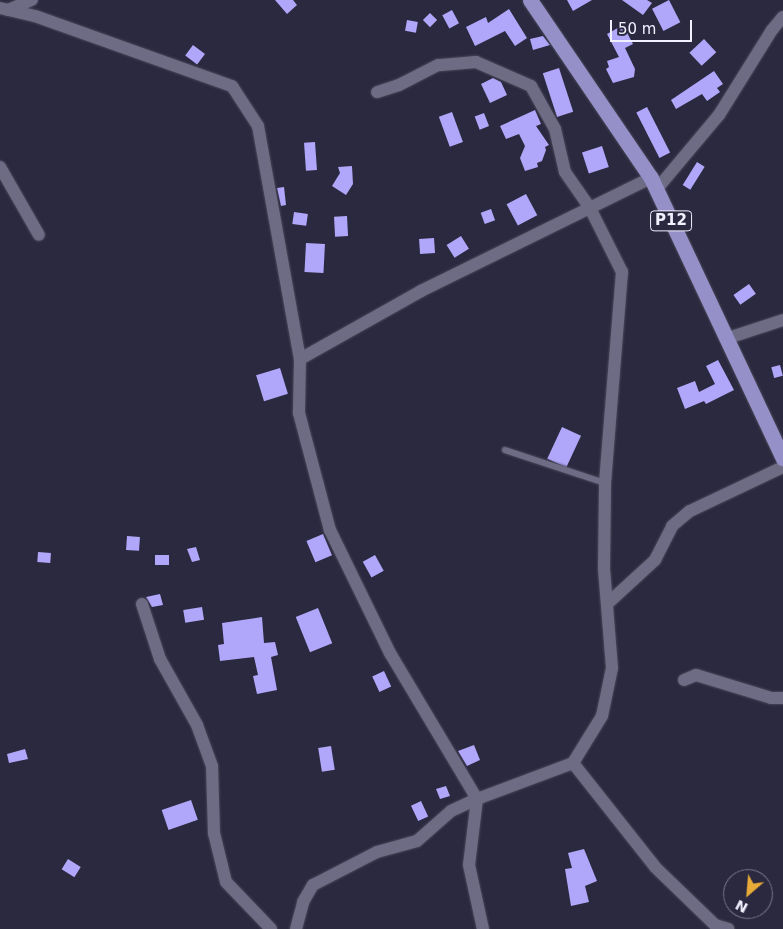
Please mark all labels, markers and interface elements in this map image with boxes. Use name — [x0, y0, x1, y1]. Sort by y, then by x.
scale bar — [613, 10, 696, 42]
text: 50 m — [618, 20, 656, 38]
road number: P12 — [650, 208, 692, 234]
north arrow — [723, 869, 773, 919]
text: N — [733, 897, 750, 916]

